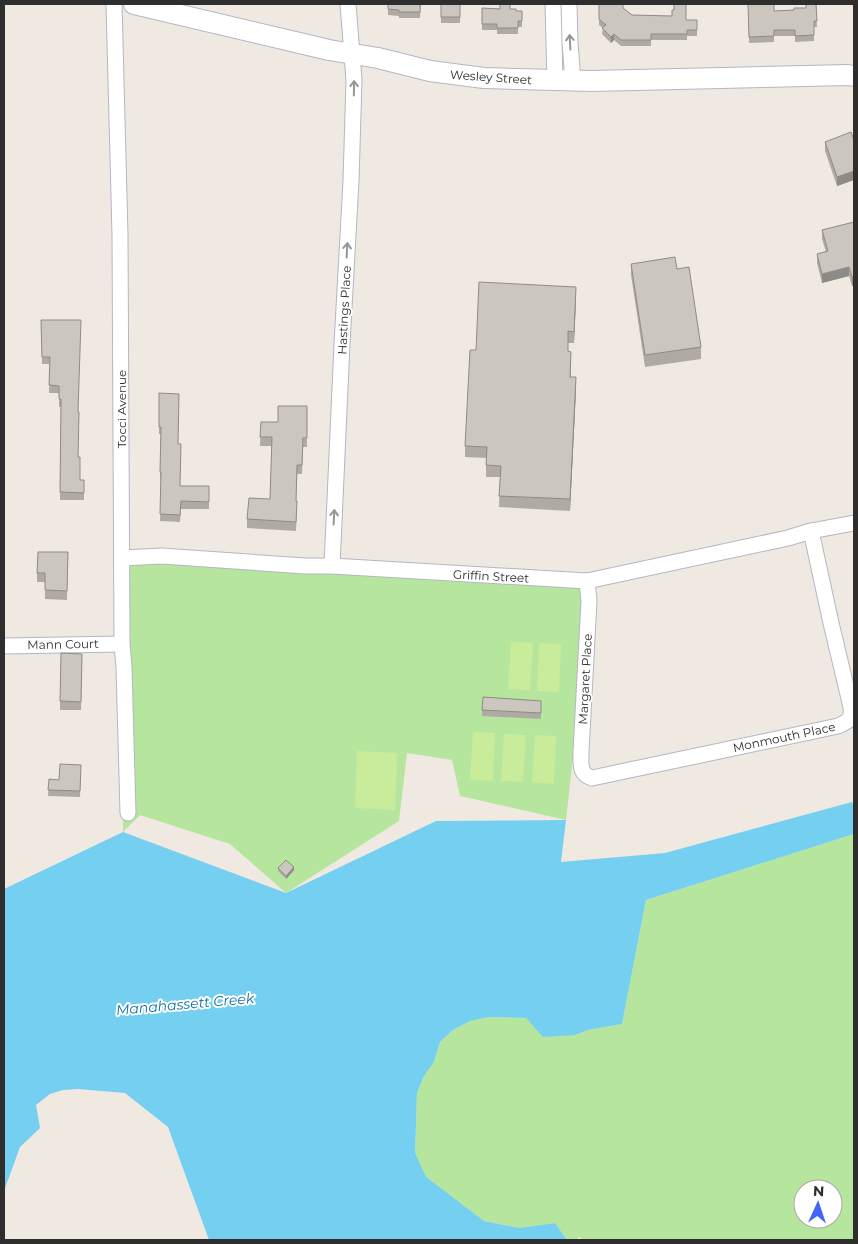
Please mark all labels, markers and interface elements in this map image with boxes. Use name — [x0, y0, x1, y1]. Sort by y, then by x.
one-way arrow — [566, 35, 575, 51]
street label: Wesley Street — [450, 67, 533, 87]
one-way arrow — [349, 80, 359, 96]
one-way arrow — [343, 242, 352, 258]
street label: Hastings Place — [334, 265, 354, 355]
street label: Tocci Avenue — [114, 370, 129, 448]
one-way arrow — [330, 510, 339, 526]
street label: Griffin Street — [453, 567, 530, 585]
street label: Margaret Place — [575, 633, 595, 725]
street label: Mann Court — [27, 636, 99, 652]
street label: Monmouth Place — [731, 719, 837, 755]
water label: Manahassett Creek — [115, 989, 255, 1019]
north arrow — [793, 1179, 843, 1229]
text: N — [813, 1182, 825, 1200]

